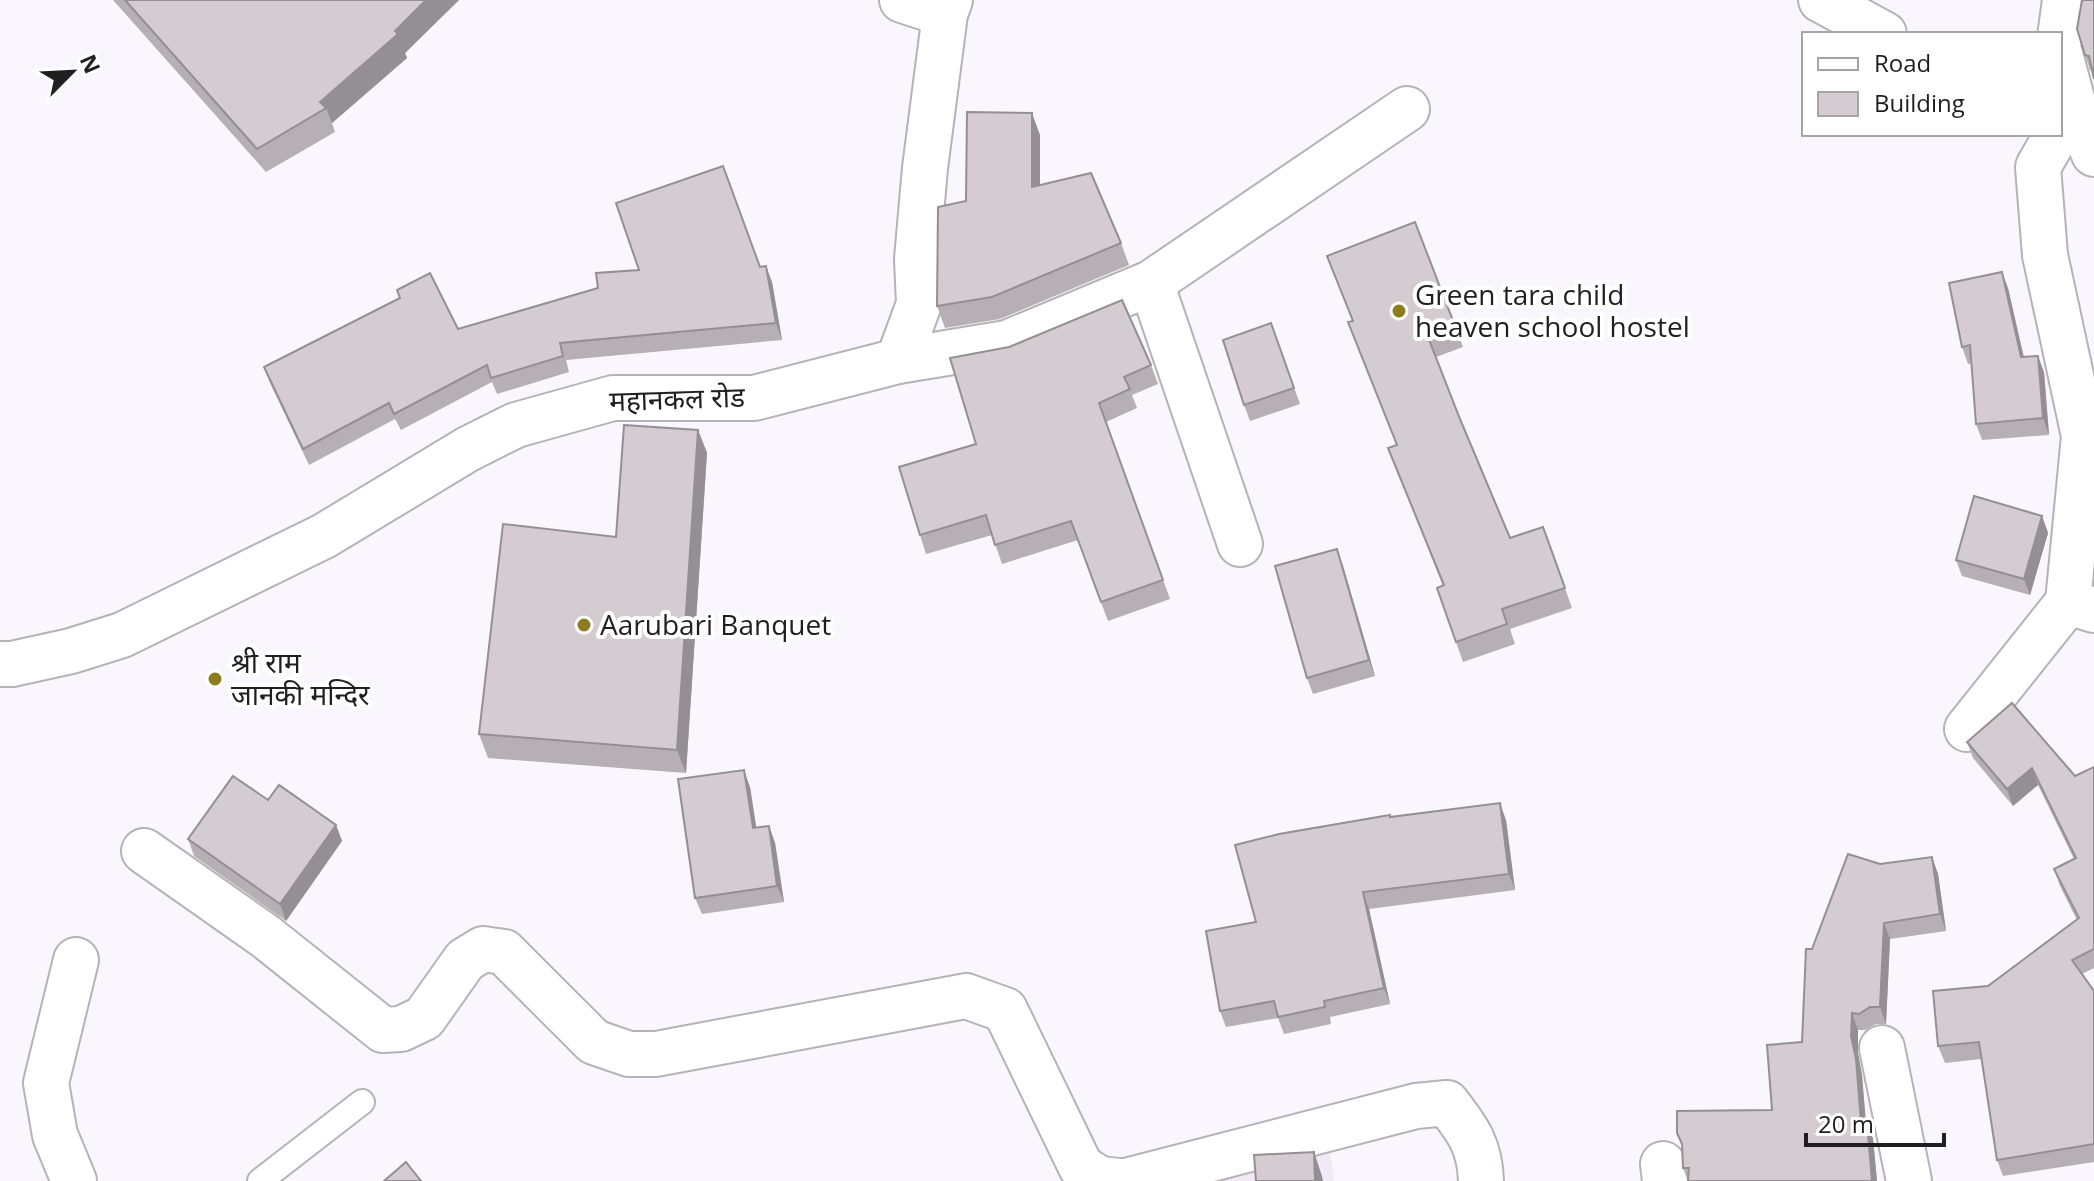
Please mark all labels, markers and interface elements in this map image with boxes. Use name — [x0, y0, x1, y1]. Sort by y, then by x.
north arrow — [32, 32, 112, 112]
legend — [1802, 32, 2062, 136]
text: Road — [1874, 46, 1931, 79]
text: N — [74, 49, 109, 78]
text: Building — [1874, 86, 1965, 119]
place label: Green tara child heaven school hostel — [1415, 275, 1690, 345]
marker: Green tara child heaven school hostel — [1390, 302, 1408, 320]
street label: महानकल रोड — [608, 377, 747, 419]
place label: Aarubari Banquet — [600, 605, 831, 643]
marker: Aarubari Banquet — [575, 616, 593, 634]
place label: श्री राम जानकी मन्दिर — [231, 643, 370, 713]
marker: श्री राम जानकी मन्दिर — [206, 670, 224, 688]
scale bar — [1806, 1097, 1944, 1147]
text: 20 m — [1818, 1107, 1874, 1140]

